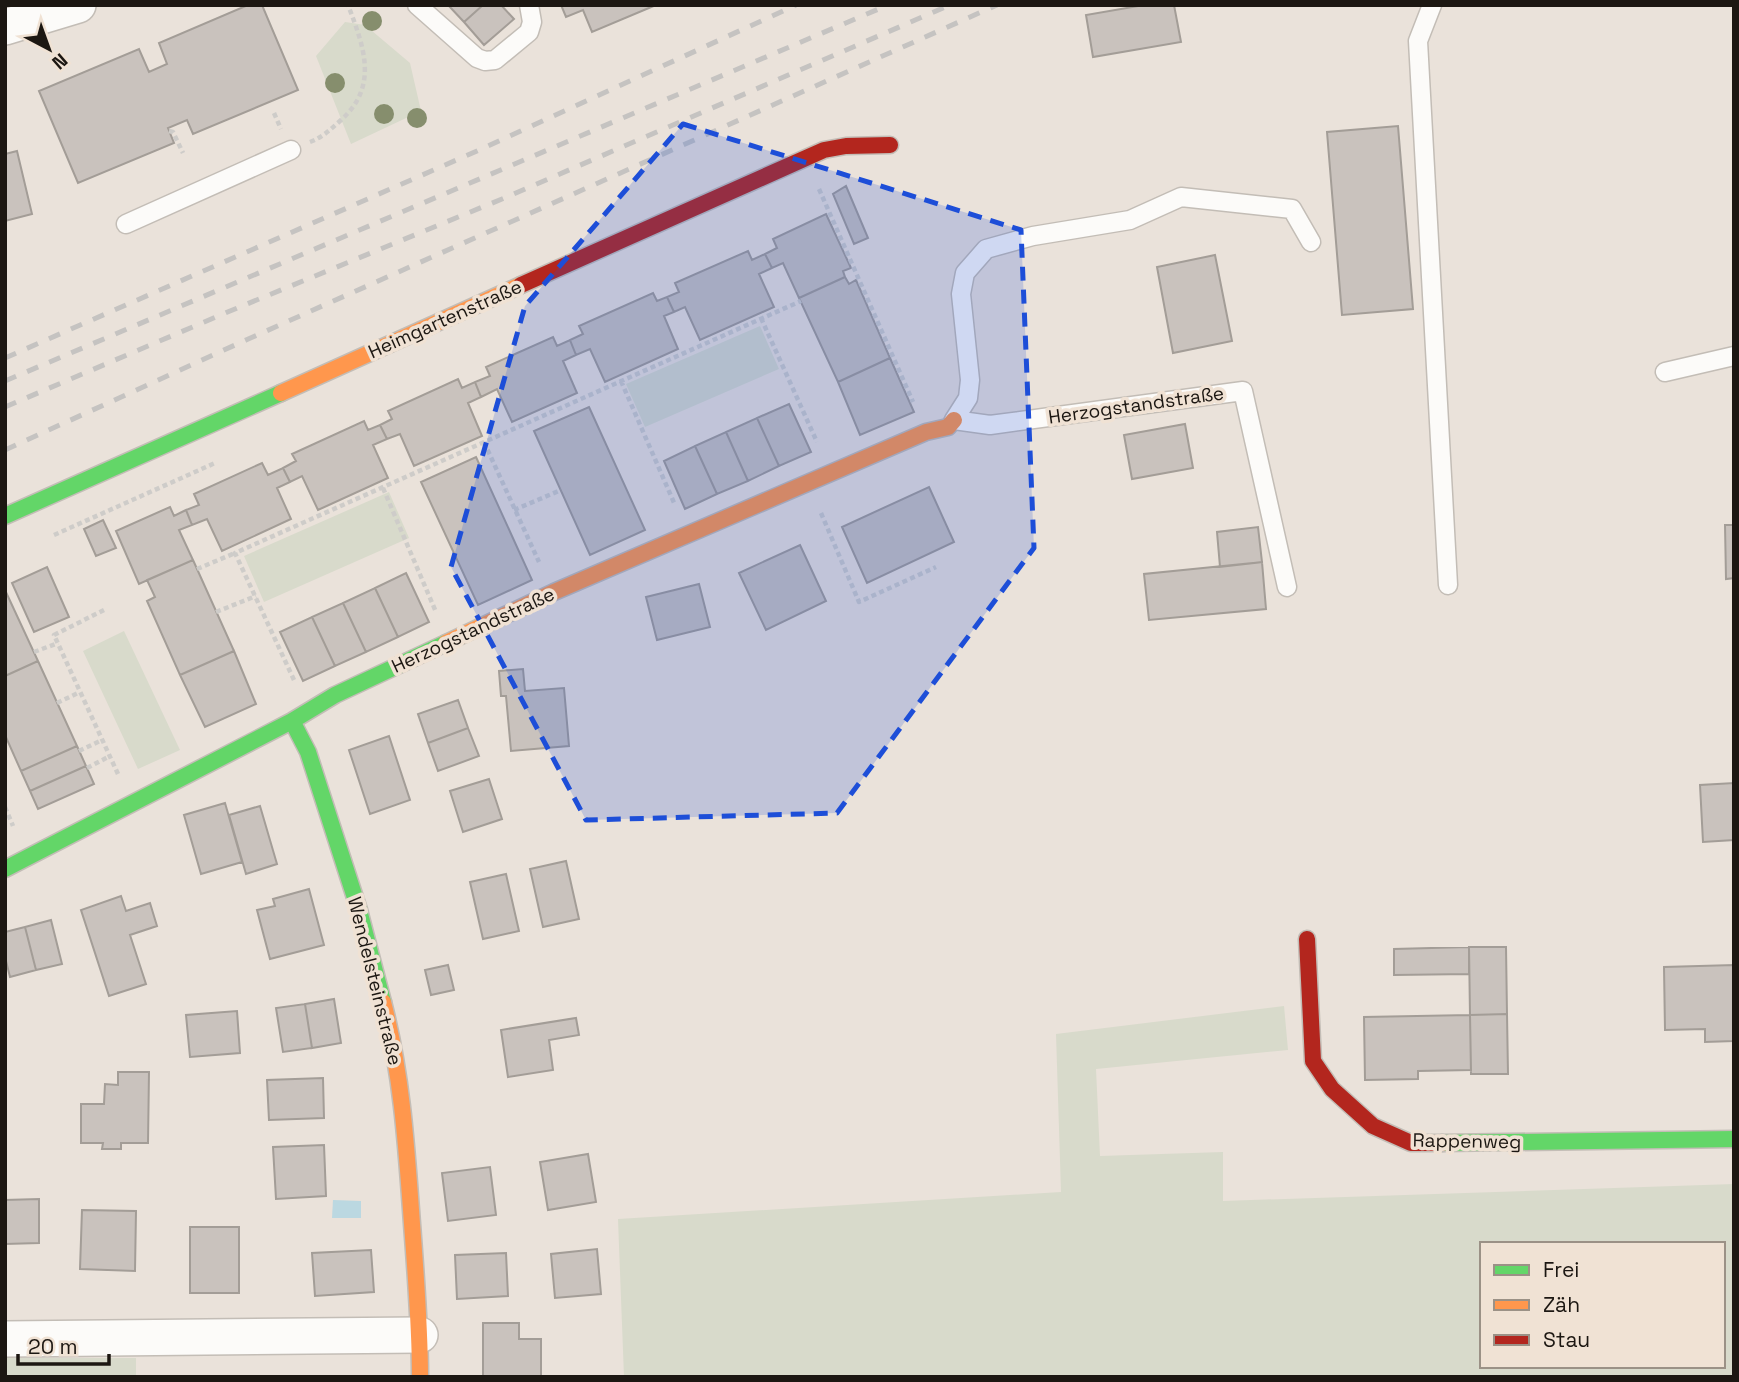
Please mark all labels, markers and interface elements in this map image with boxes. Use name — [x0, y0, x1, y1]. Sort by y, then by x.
north arrow — [14, 14, 84, 84]
text: N — [47, 48, 73, 75]
street label: Heimgartenstraße — [364, 274, 526, 364]
street label: Herzogstandstraße — [1047, 380, 1225, 430]
street label: Herzogstandstraße — [387, 581, 559, 679]
street label: Wendelsteinstraße — [342, 894, 408, 1068]
street label: Rappenweg — [1412, 1128, 1522, 1154]
legend — [1480, 1242, 1725, 1368]
text: Frei — [1543, 1256, 1579, 1283]
text: Zäh — [1543, 1291, 1580, 1318]
scale bar — [18, 1322, 108, 1366]
text: Stau — [1543, 1326, 1590, 1353]
text: 20 m — [28, 1333, 78, 1360]

